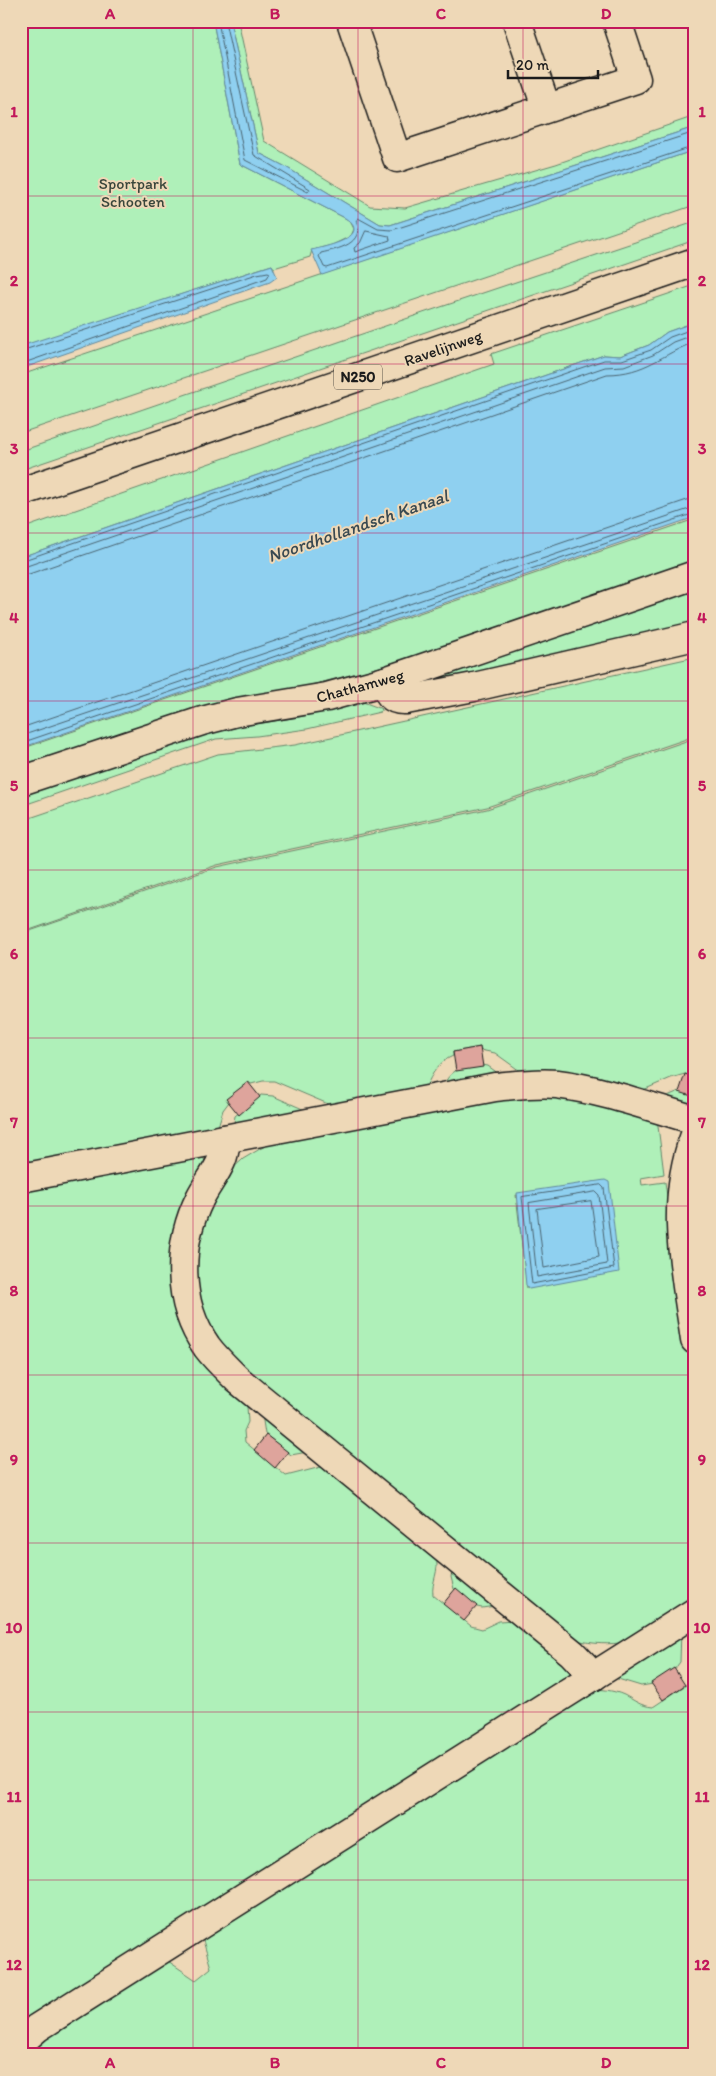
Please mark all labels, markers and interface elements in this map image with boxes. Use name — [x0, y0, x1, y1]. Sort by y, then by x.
text: A — [104, 4, 116, 23]
text: B — [270, 4, 281, 23]
text: C — [436, 4, 447, 23]
text: D — [601, 4, 612, 23]
scale bar — [508, 48, 598, 80]
text: 20 m — [516, 56, 550, 74]
text: 1 — [10, 102, 18, 121]
text: 1 — [698, 102, 706, 121]
park label: Sportpark Schooten — [99, 174, 168, 211]
text: 2 — [10, 271, 19, 290]
text: 2 — [698, 271, 707, 290]
street label: Ravelijnweg — [401, 326, 485, 370]
road number: N250 — [334, 364, 382, 390]
text: 3 — [10, 439, 19, 458]
text: 3 — [698, 439, 707, 458]
water label: Noordhollandsch Kanaal — [265, 484, 453, 567]
text: 4 — [9, 608, 19, 627]
text: 4 — [697, 608, 707, 627]
street label: Chathamweg — [314, 665, 407, 707]
text: 5 — [10, 776, 19, 795]
text: 5 — [698, 776, 707, 795]
text: 6 — [10, 944, 19, 963]
text: 6 — [698, 944, 707, 963]
text: 7 — [9, 1113, 18, 1132]
text: 7 — [697, 1113, 706, 1132]
text: 8 — [10, 1281, 19, 1300]
text: 8 — [698, 1281, 707, 1300]
text: 9 — [10, 1450, 18, 1469]
text: 9 — [698, 1450, 706, 1469]
text: 10 — [5, 1618, 23, 1637]
text: 10 — [693, 1618, 711, 1637]
text: 11 — [7, 1787, 22, 1806]
text: 11 — [695, 1787, 710, 1806]
text: 12 — [6, 1955, 23, 1974]
text: 12 — [694, 1955, 711, 1974]
text: A — [104, 2053, 116, 2072]
text: B — [270, 2053, 281, 2072]
text: C — [436, 2053, 447, 2072]
text: D — [601, 2053, 612, 2072]

